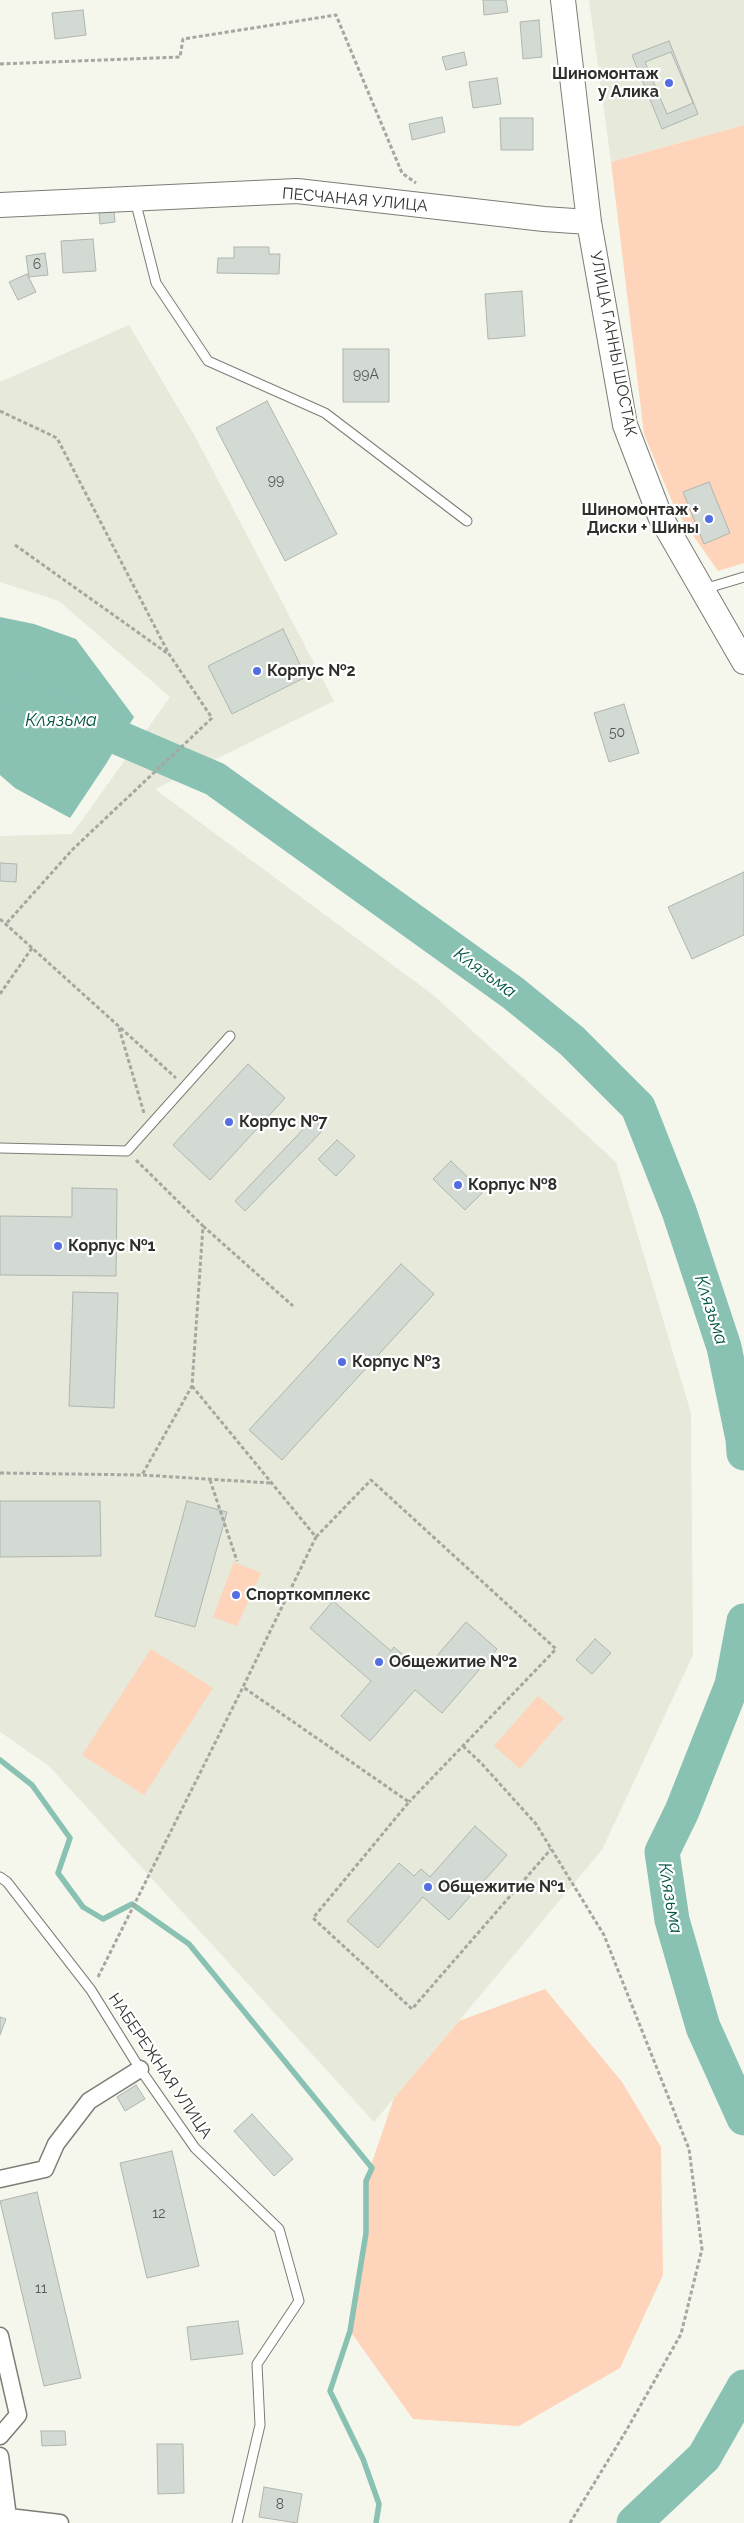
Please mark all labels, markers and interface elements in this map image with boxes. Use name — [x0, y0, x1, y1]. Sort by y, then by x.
place label: Шиномонтаж у Алика — [552, 64, 659, 102]
marker: Шиномонтаж у Алика — [663, 77, 675, 89]
street label: ПЕСЧАНАЯ УЛИЦА — [281, 184, 429, 216]
street label: УЛИЦА ГАННЫ ШОСТАК — [586, 250, 640, 438]
house number: 6 — [33, 257, 41, 273]
house number: 99А — [353, 367, 379, 383]
house number: 99 — [268, 473, 284, 489]
place label: Шиномонтаж + Диски + Шины — [582, 500, 699, 538]
marker: Шиномонтаж + Диски + Шины — [703, 513, 715, 525]
place label: Корпус №2 — [267, 661, 356, 681]
marker: Корпус №2 — [251, 665, 263, 677]
water label: Клязьма — [25, 710, 97, 732]
house number: 50 — [609, 725, 625, 741]
water label: Клязьма — [450, 943, 520, 1003]
place label: Корпус №7 — [239, 1112, 328, 1132]
marker: Корпус №7 — [223, 1116, 235, 1128]
place label: Корпус №8 — [468, 1175, 557, 1195]
marker: Корпус №8 — [452, 1179, 464, 1191]
place label: Корпус №1 — [68, 1236, 155, 1256]
marker: Корпус №1 — [52, 1240, 64, 1252]
water label: Клязьма — [690, 1273, 732, 1347]
place label: Корпус №3 — [352, 1352, 441, 1372]
marker: Корпус №3 — [336, 1356, 348, 1368]
place label: Спорткомплекс — [246, 1585, 371, 1605]
marker: Спорткомплекс — [230, 1589, 242, 1601]
place label: Общежитие №2 — [389, 1652, 517, 1672]
marker: Общежитие №2 — [373, 1656, 385, 1668]
water label: Клязьма — [653, 1861, 687, 1935]
place label: Общежитие №1 — [438, 1877, 565, 1897]
marker: Общежитие №1 — [422, 1881, 434, 1893]
street label: НАБЕРЕЖНАЯ УЛИЦА — [104, 1990, 216, 2142]
house number: 12 — [152, 2206, 166, 2222]
house number: 11 — [35, 2281, 47, 2297]
house number: 8 — [276, 2497, 284, 2513]

